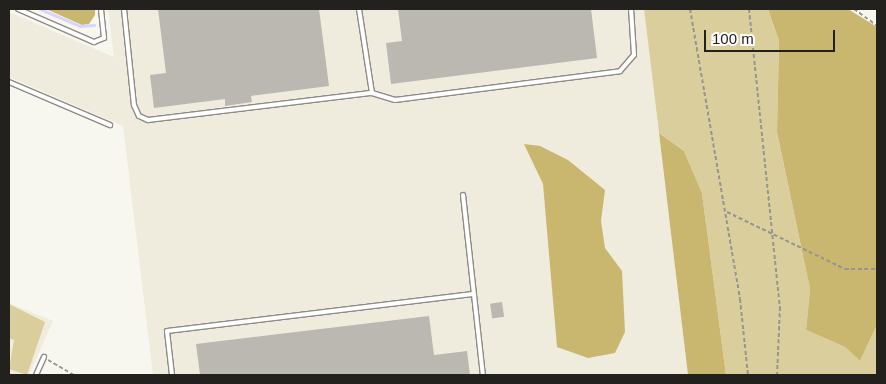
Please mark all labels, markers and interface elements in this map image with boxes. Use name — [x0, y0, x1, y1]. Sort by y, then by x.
scale bar — [706, 20, 837, 52]
text: 100 m — [712, 30, 754, 47]

